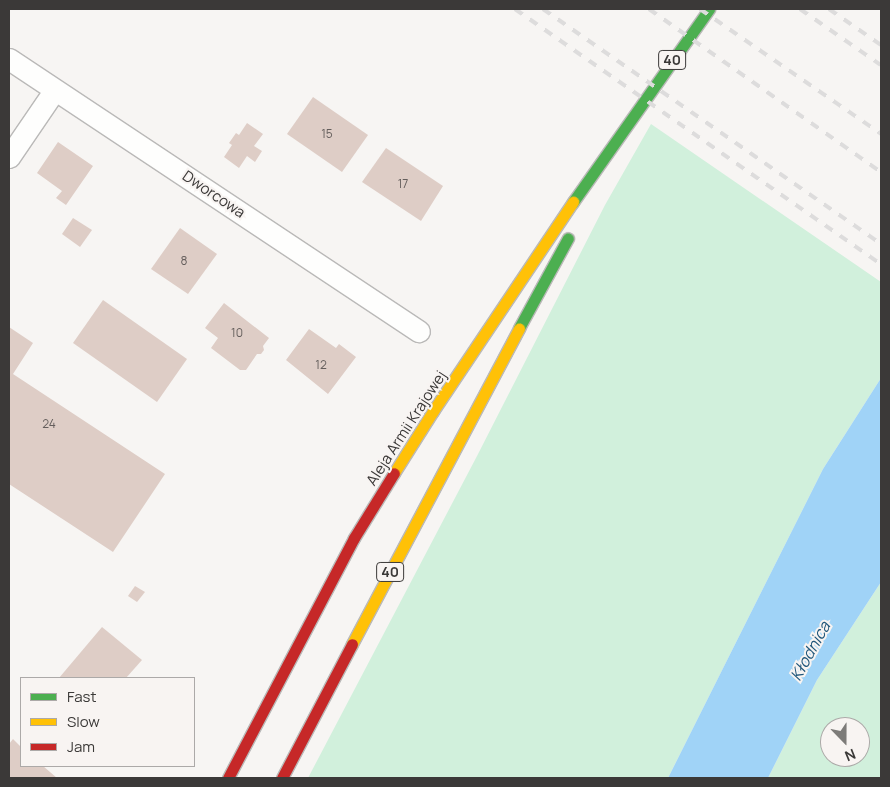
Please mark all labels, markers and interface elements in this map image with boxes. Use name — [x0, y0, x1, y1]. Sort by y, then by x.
road number: 40 — [657, 48, 687, 72]
house number: 15 — [321, 127, 333, 141]
street label: Dworcowa — [179, 167, 249, 221]
house number: 17 — [398, 177, 408, 191]
house number: 8 — [181, 254, 187, 268]
house number: 10 — [231, 326, 243, 340]
house number: 12 — [315, 358, 327, 372]
street label: Aleja Armii Krajowej — [362, 367, 450, 489]
house number: 24 — [42, 417, 56, 431]
road number: 40 — [375, 560, 405, 584]
water label: Kłodnica — [786, 618, 834, 684]
legend — [20, 677, 195, 767]
text: Fast — [67, 686, 96, 707]
text: Slow — [67, 711, 100, 732]
north arrow — [820, 717, 870, 767]
text: Jam — [67, 736, 95, 757]
text: N — [842, 745, 859, 766]

